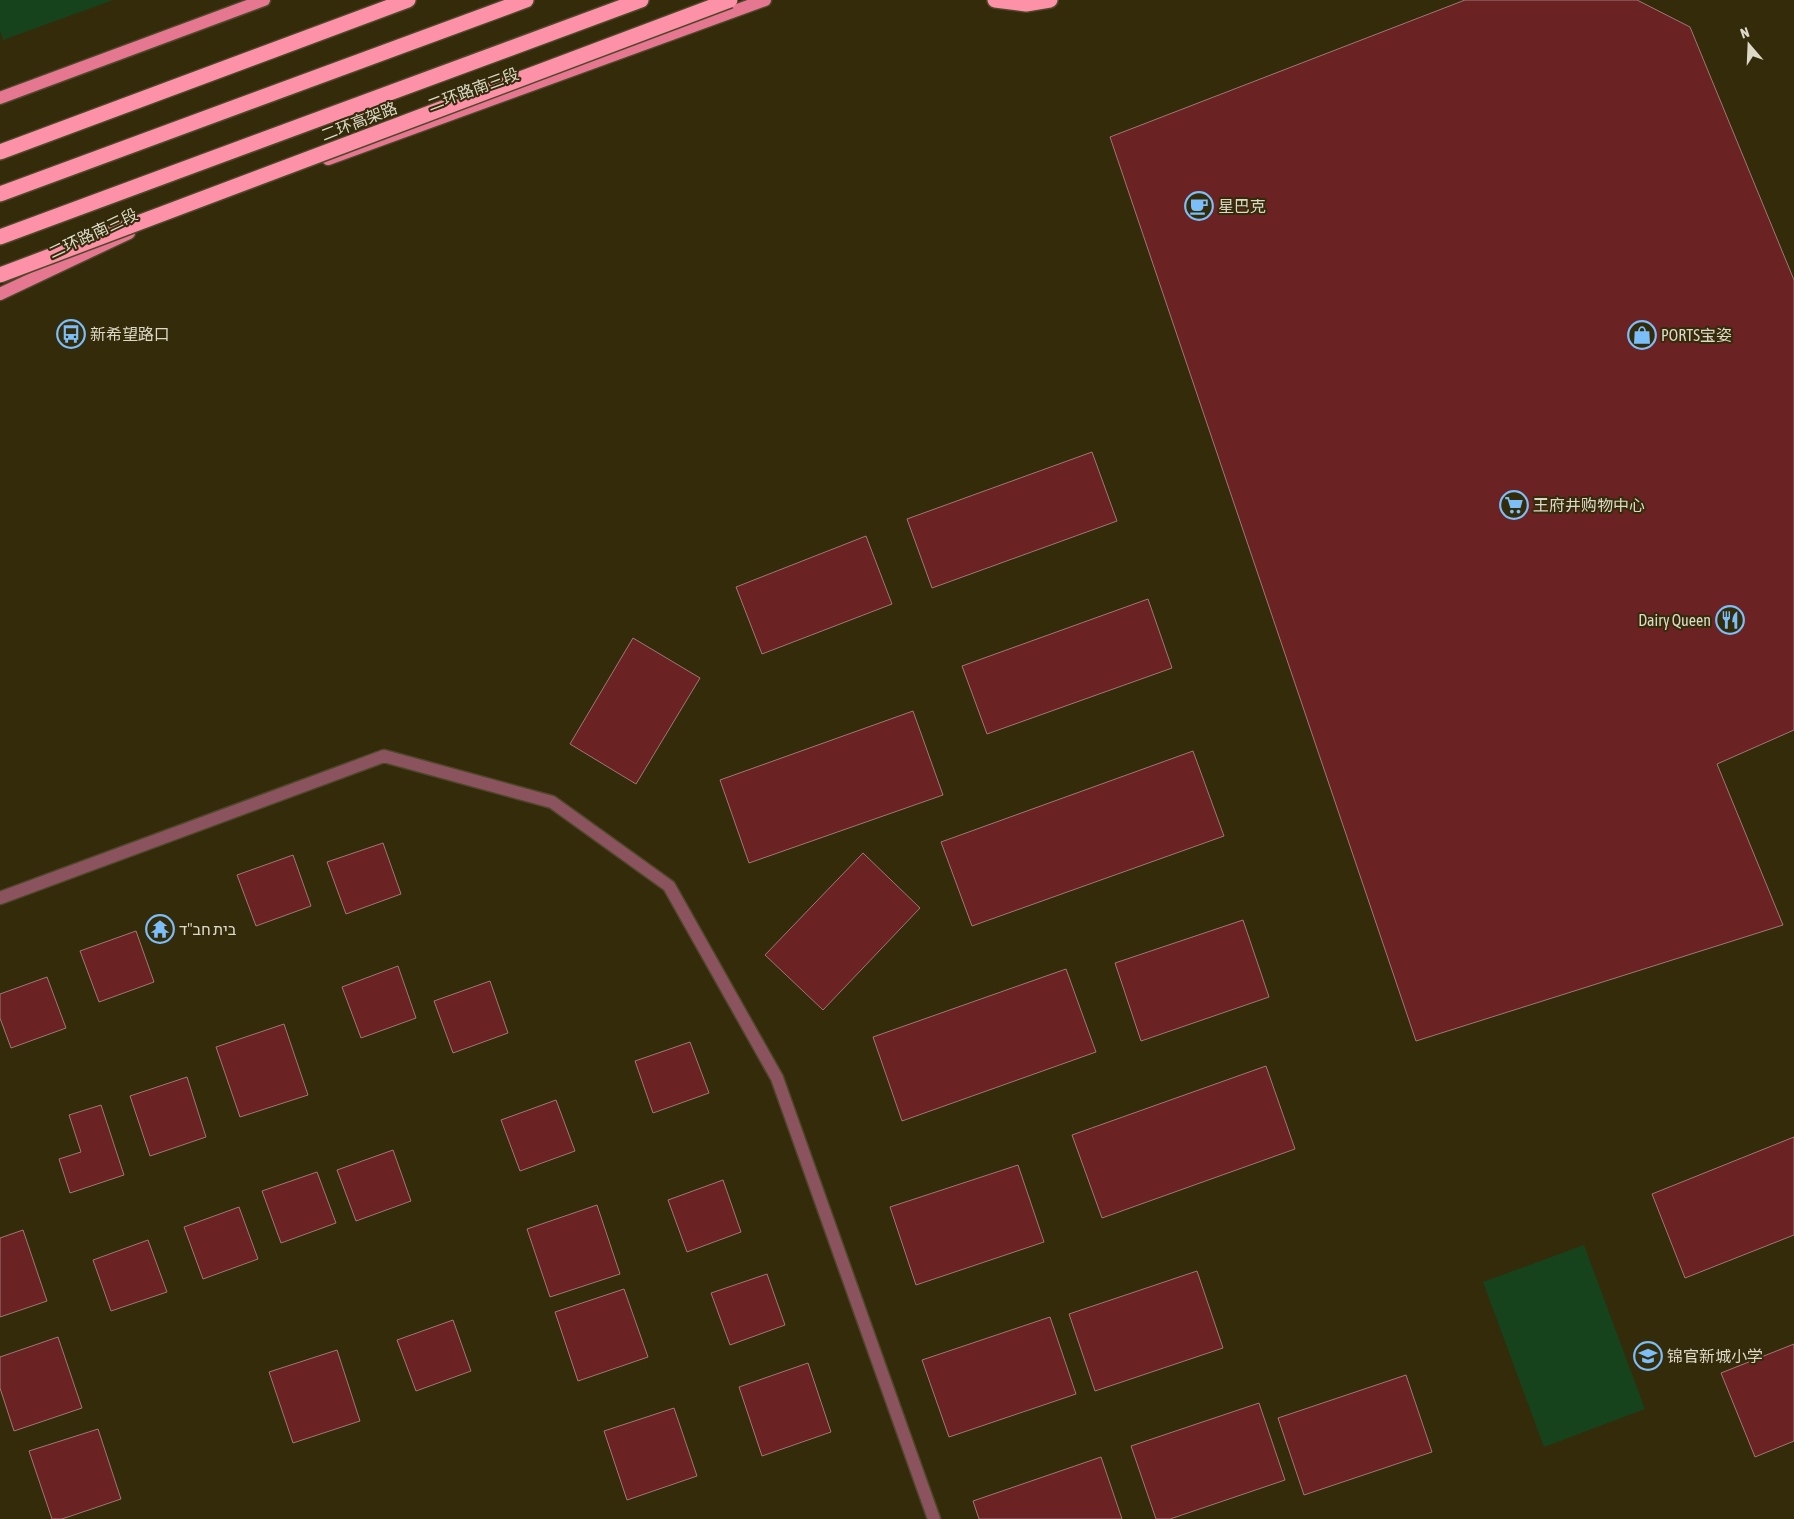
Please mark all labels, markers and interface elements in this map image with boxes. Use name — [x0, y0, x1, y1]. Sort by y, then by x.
north arrow — [1724, 20, 1774, 70]
text: N — [1738, 24, 1751, 42]
street label: 二环路南三段 — [425, 64, 521, 114]
street label: 二环高架路 — [318, 98, 400, 144]
cafe icon: 星巴克 — [1184, 191, 1214, 221]
place label: 星巴克 — [1218, 197, 1266, 215]
street label: 二环路南三段 — [46, 205, 140, 261]
bus stop icon: 新希望路口 — [56, 319, 86, 349]
shop icon: PORTS宝姿 — [1627, 320, 1657, 350]
place label: 新希望路口 — [90, 325, 170, 343]
place label: PORTS宝姿 — [1661, 326, 1732, 344]
supermarket icon: 王府井购物中心 — [1499, 490, 1529, 520]
place label: 王府井购物中心 — [1533, 496, 1645, 514]
restaurant icon: Dairy Queen — [1715, 605, 1745, 635]
place label: Dairy Queen — [1638, 611, 1711, 630]
temple icon: בית חב"ד — [145, 914, 175, 944]
place label: בית חב"ד — [179, 920, 237, 938]
school or university icon: 锦官新城小学 — [1633, 1341, 1663, 1371]
place label: 锦官新城小学 — [1667, 1347, 1763, 1365]

